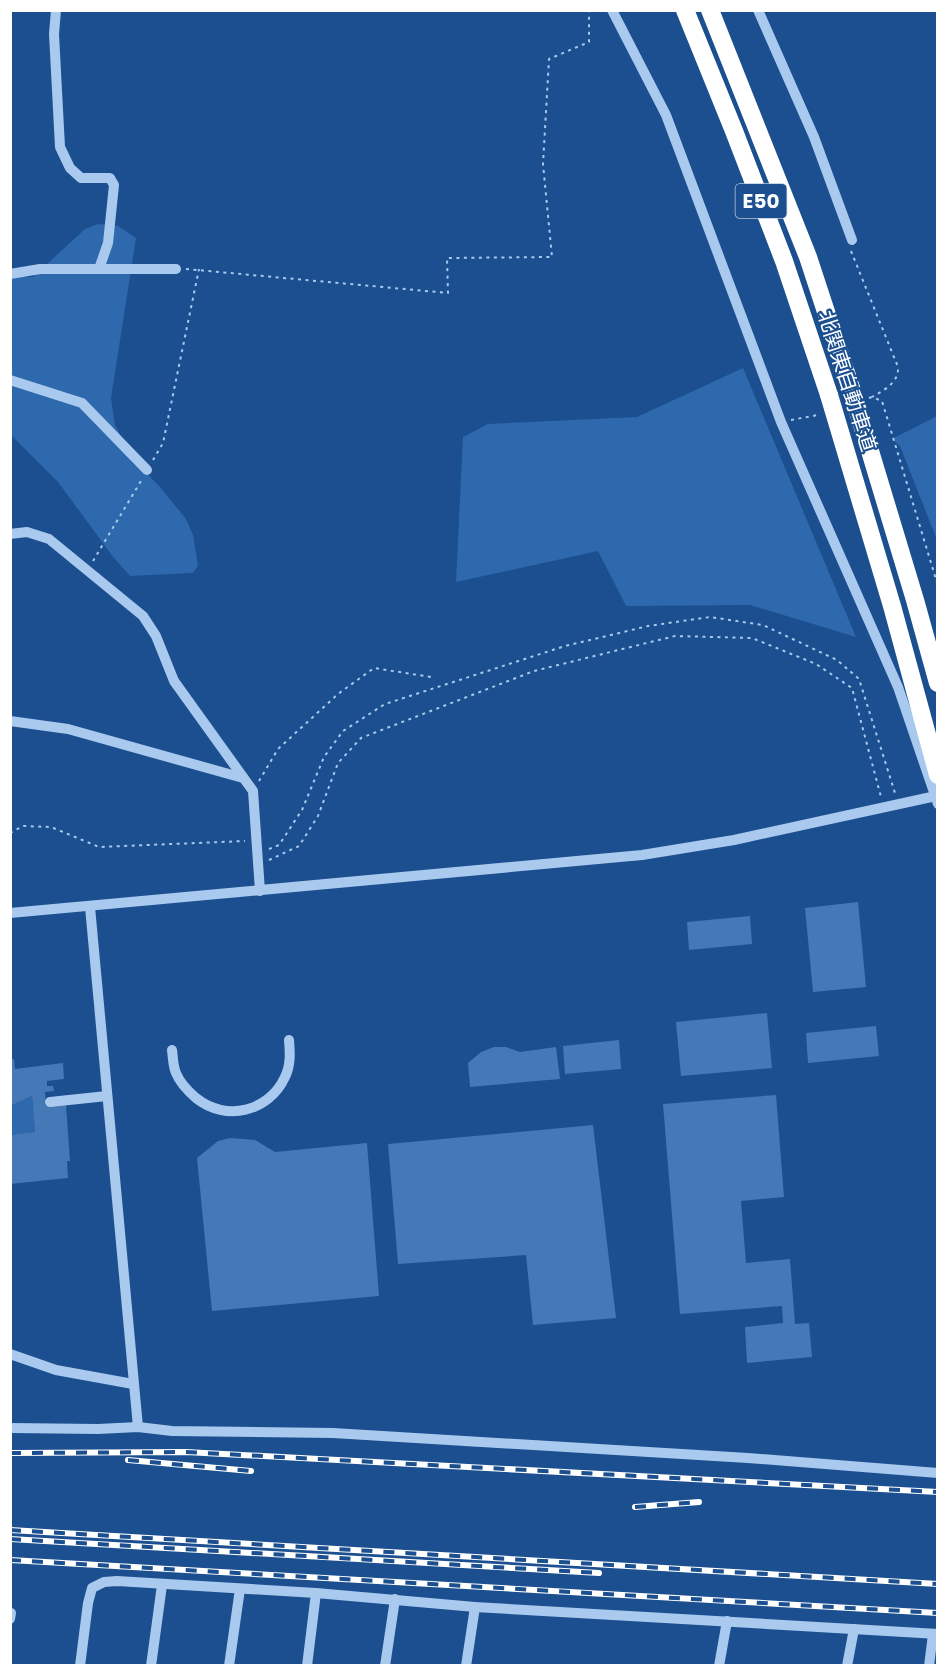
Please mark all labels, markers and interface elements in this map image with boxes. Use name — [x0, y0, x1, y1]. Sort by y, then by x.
road number: E50 — [736, 184, 786, 218]
street label: 北関東自動車道 — [811, 306, 884, 455]

